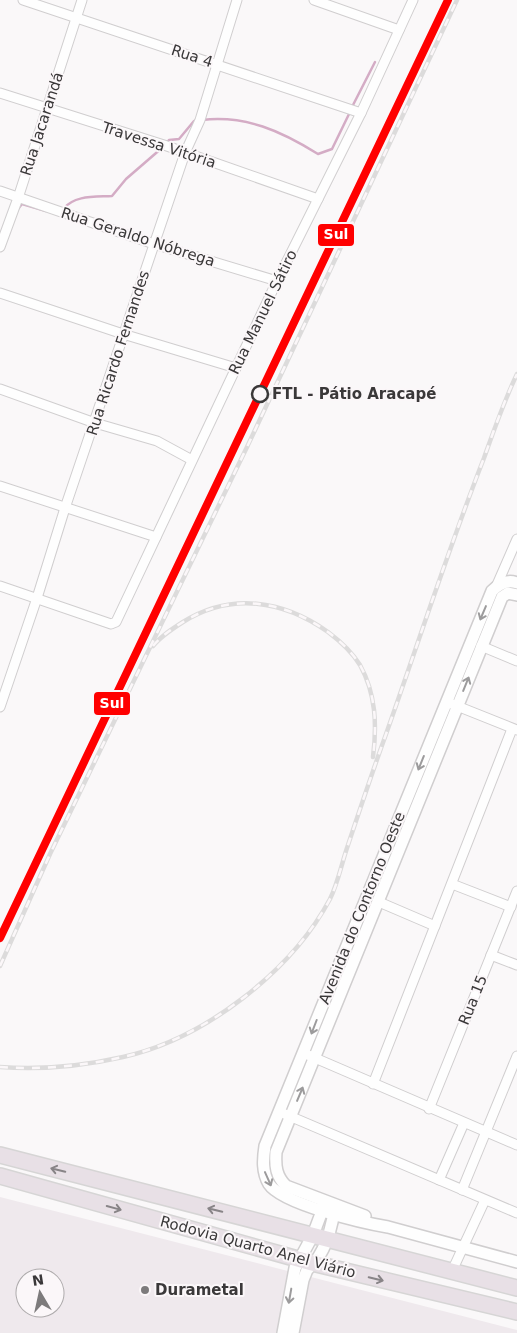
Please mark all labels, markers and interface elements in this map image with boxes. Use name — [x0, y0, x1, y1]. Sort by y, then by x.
street label: Rua 4 — [169, 41, 215, 71]
street label: Rua Jacarandá — [17, 70, 67, 178]
street label: Travessa Vitória — [99, 118, 218, 172]
street label: Rua Geraldo Nóbrega — [59, 204, 217, 270]
line badge: Sul — [317, 223, 355, 247]
text: Sul — [324, 226, 348, 242]
street label: Rua Manuel Sátiro — [225, 247, 301, 377]
street label: Rua Ricardo Fernandes — [83, 268, 153, 438]
marker: FTL - Pátio Aracapé — [251, 385, 269, 403]
place label: FTL - Pátio Aracapé — [272, 385, 436, 403]
one-way arrow — [478, 605, 488, 620]
one-way arrow — [462, 676, 471, 692]
line badge: Sul — [93, 691, 131, 716]
text: Sul — [100, 695, 124, 711]
one-way arrow — [416, 755, 426, 770]
street label: Avenida do Contorno Oeste — [315, 809, 409, 1007]
street label: Rua 15 — [455, 972, 491, 1028]
one-way arrow — [309, 1019, 319, 1034]
one-way arrow — [295, 1087, 305, 1102]
one-way arrow — [50, 1164, 66, 1174]
one-way arrow — [263, 1171, 273, 1186]
one-way arrow — [106, 1203, 122, 1213]
one-way arrow — [208, 1205, 224, 1214]
street label: Rodovia Quarto Anel Viário — [158, 1212, 358, 1282]
north arrow — [15, 1268, 65, 1318]
text: N — [31, 1271, 45, 1289]
one-way arrow — [368, 1275, 384, 1284]
place label: Durametal — [155, 1281, 244, 1299]
marker: Durametal — [139, 1284, 151, 1296]
one-way arrow — [284, 1287, 294, 1303]

